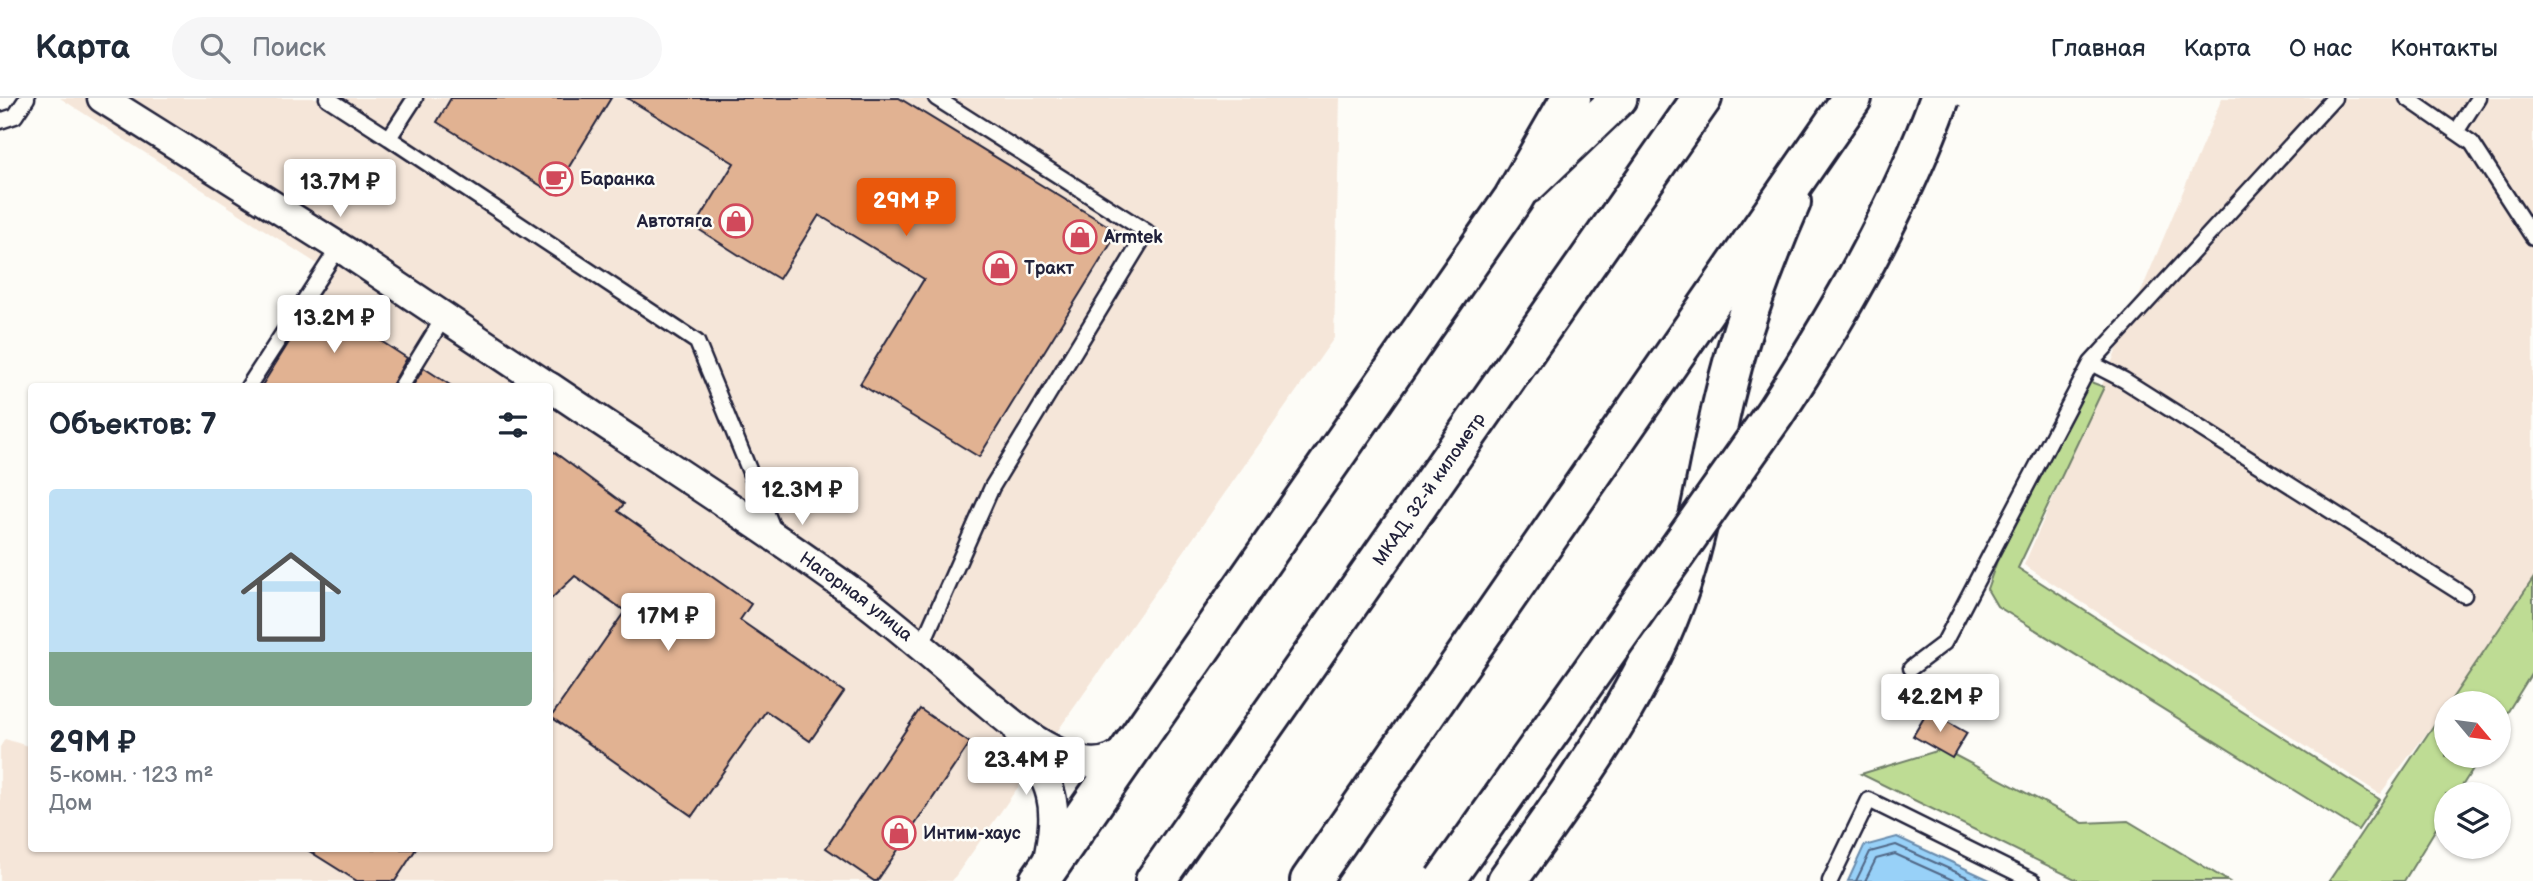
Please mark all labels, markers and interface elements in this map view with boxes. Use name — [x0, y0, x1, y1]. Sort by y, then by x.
search box — [172, 17, 662, 80]
text: Карта — [35, 28, 130, 68]
icon: search — [196, 29, 234, 67]
text: Поиск — [252, 33, 326, 64]
text: Главная — [2051, 34, 2145, 63]
text: Карта — [2183, 34, 2251, 63]
text: О нас — [2289, 34, 2352, 63]
text: Контакты — [2390, 34, 2498, 63]
pin: 13.7M ₽ — [275, 159, 405, 219]
cafe icon: Баранка — [537, 160, 575, 198]
text: 13.7M ₽ — [300, 168, 380, 196]
place label: Баранка — [580, 169, 655, 190]
pin: 29M ₽ — [857, 178, 955, 238]
text: 29M ₽ — [873, 187, 939, 215]
shop icon: Автотяга — [717, 202, 755, 240]
place label: Автотяга — [636, 211, 713, 232]
shop icon: Armtek — [1061, 218, 1099, 256]
place label: Armtek — [1103, 227, 1163, 248]
shop icon: Тракт — [981, 249, 1019, 287]
place label: Тракт — [1024, 258, 1075, 279]
pin: 13.2M ₽ — [269, 296, 399, 355]
text: 13.2M ₽ — [293, 304, 375, 332]
icon: filters — [494, 406, 532, 444]
text: Объектов: 7 — [49, 407, 217, 443]
street label: МКАД, 32-й километр — [1369, 409, 1490, 570]
pin: 12.3M ₽ — [737, 468, 867, 527]
text: 12.3M ₽ — [761, 476, 843, 504]
icon: home — [228, 534, 354, 660]
street label: Нагорная улица — [796, 548, 917, 646]
pin: 17M ₽ — [619, 594, 717, 653]
text: 17M ₽ — [637, 602, 699, 630]
pin: 42.2M ₽ — [1875, 674, 2005, 734]
text: 42.2M ₽ — [1897, 683, 1983, 711]
north arrow — [2434, 691, 2511, 768]
map controls — [2434, 691, 2511, 859]
text: 29M ₽ — [49, 725, 136, 761]
pin: 23.4M ₽ — [961, 738, 1091, 797]
text: 23.4M ₽ — [984, 746, 1068, 774]
text: 5-комн. · 123 m² — [49, 761, 213, 789]
button: layers — [2434, 782, 2511, 859]
text: Дом — [49, 789, 92, 817]
shop icon: Интим-хаус — [880, 814, 918, 852]
place label: Интим-хаус — [923, 823, 1021, 844]

